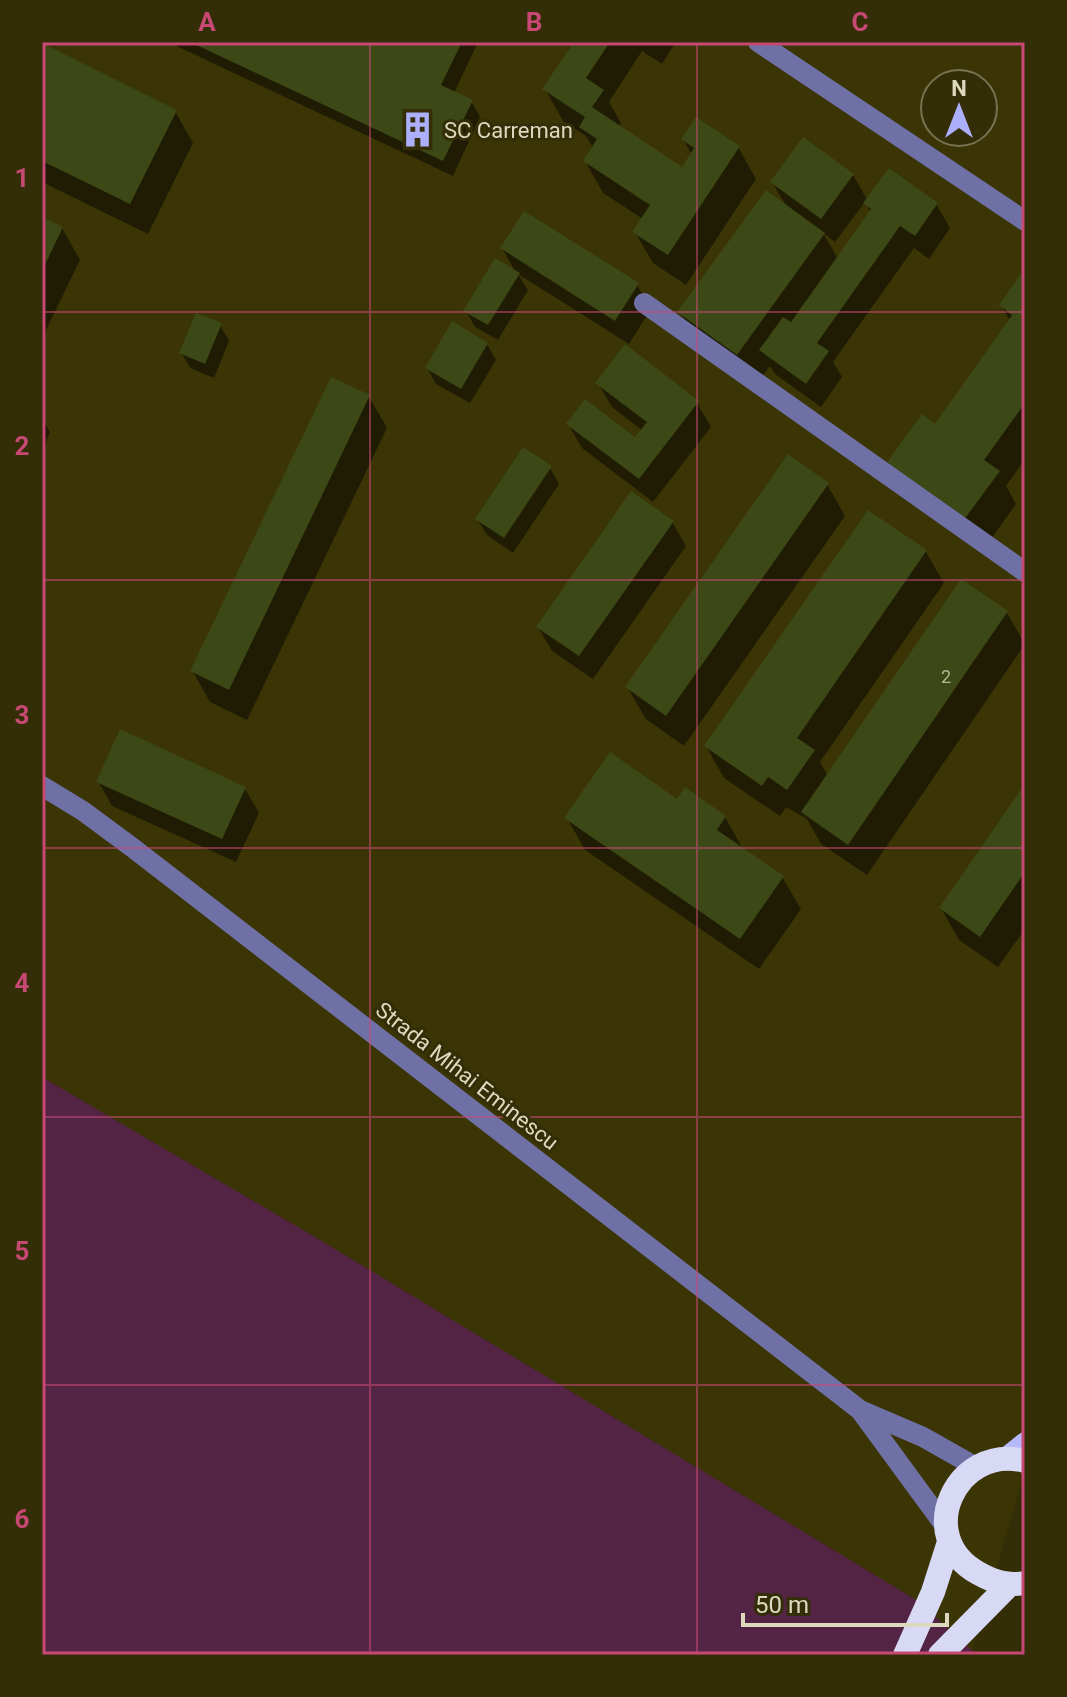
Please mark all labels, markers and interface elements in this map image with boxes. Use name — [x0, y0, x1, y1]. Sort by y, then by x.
text: A — [198, 7, 216, 37]
text: B — [526, 7, 542, 37]
text: C — [851, 7, 869, 37]
north arrow — [919, 68, 999, 148]
text: N — [951, 76, 967, 101]
building icon: SC Carreman — [399, 111, 437, 149]
place label: SC Carreman — [444, 118, 573, 143]
text: 1 — [15, 163, 29, 193]
text: 2 — [15, 431, 29, 461]
house number: 2 — [941, 666, 951, 687]
text: 3 — [15, 700, 29, 730]
text: 4 — [15, 968, 30, 998]
street label: Strada Mihai Eminescu — [371, 997, 563, 1155]
text: 5 — [15, 1236, 29, 1266]
text: 6 — [15, 1504, 30, 1534]
scale bar — [743, 1577, 947, 1627]
text: 50 m — [755, 1591, 809, 1619]

